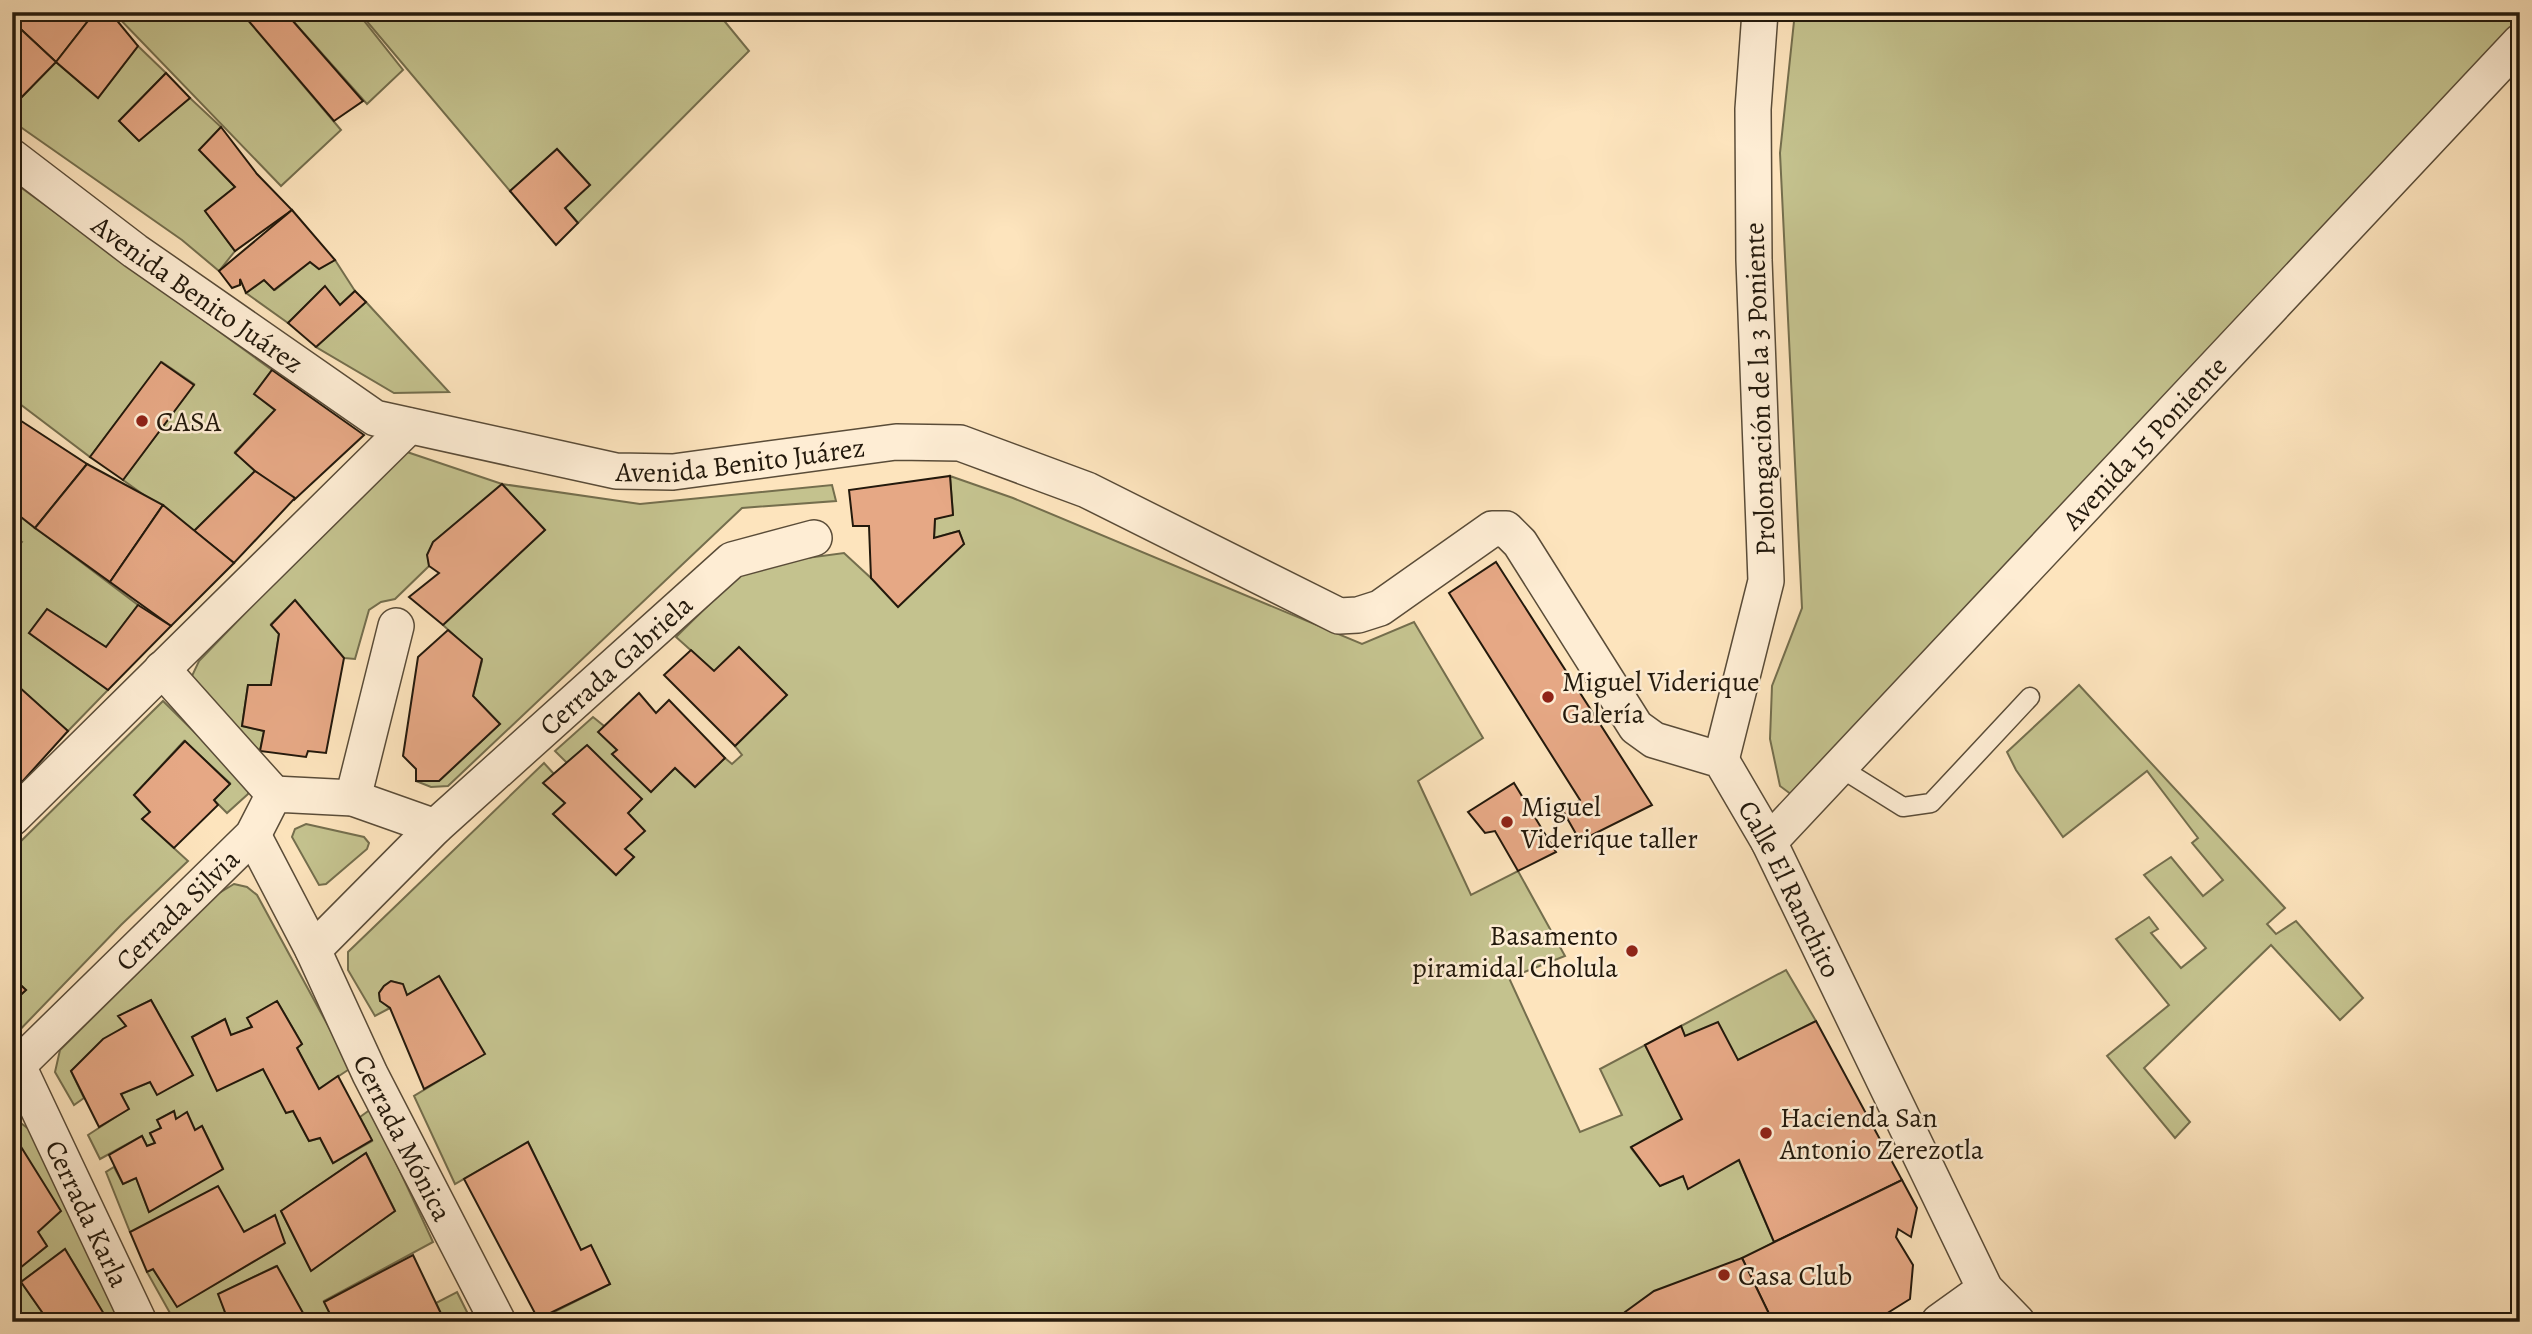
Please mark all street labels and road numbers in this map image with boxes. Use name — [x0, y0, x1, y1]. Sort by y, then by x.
street label: Avenida Benito Juárez — [83, 206, 311, 383]
street label: Prolongación de la 3 Poniente — [1735, 222, 1785, 556]
street label: Avenida 15 Poniente — [2053, 348, 2236, 539]
street label: Avenida Benito Juárez — [614, 428, 867, 492]
street label: Cerrada Gabriela — [531, 586, 701, 745]
street label: Calle El Ranchito — [1729, 793, 1850, 984]
street label: Cerrada Silvia — [107, 840, 248, 980]
street label: Cerrada Mónica — [344, 1049, 461, 1228]
street label: Cerrada Karla — [36, 1134, 138, 1294]

